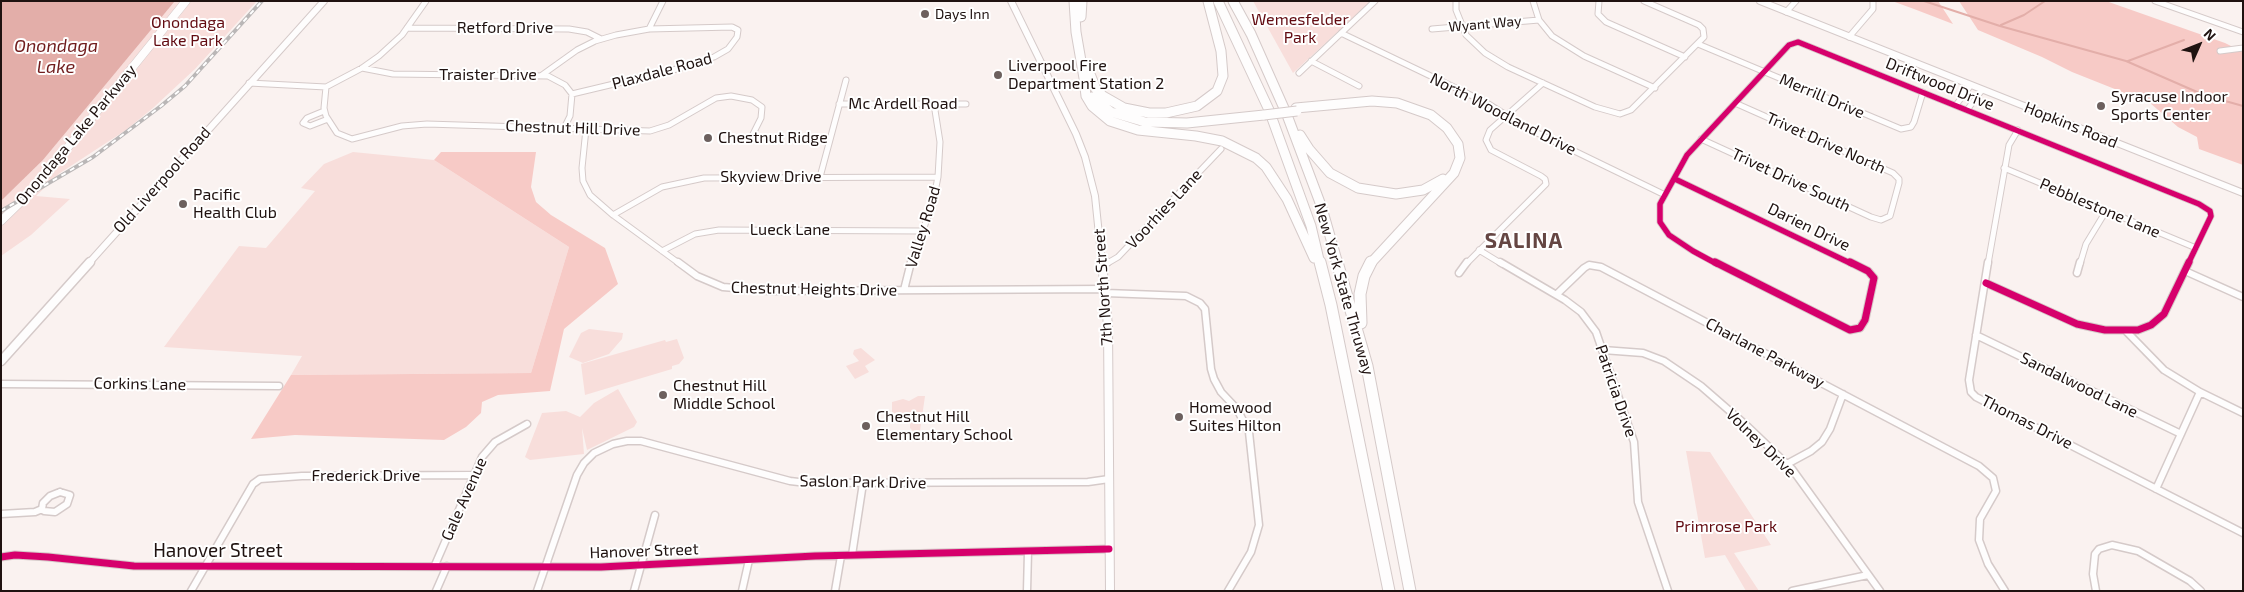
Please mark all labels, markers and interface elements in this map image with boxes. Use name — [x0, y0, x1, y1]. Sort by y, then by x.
place label: Days Inn — [935, 6, 990, 22]
marker: Days Inn — [919, 8, 931, 20]
park label: Wemesfelder Park — [1251, 10, 1349, 48]
street label: Wyant Way — [1448, 12, 1522, 36]
park label: Onondaga Lake Park — [151, 13, 225, 51]
street label: Retford Drive — [457, 18, 553, 38]
north arrow — [2174, 20, 2224, 70]
text: N — [2201, 25, 2220, 44]
water label: Onondaga Lake — [14, 35, 98, 78]
street label: Plaxdale Road — [610, 48, 714, 94]
street label: Driftwood Drive — [1883, 54, 1997, 114]
place label: Liverpool Fire Department Station 2 — [1008, 56, 1164, 94]
street label: Onondaga Lake Parkway — [12, 61, 140, 209]
street label: Traister Drive — [439, 65, 537, 85]
marker: Liverpool Fire Department Station 2 — [992, 69, 1004, 81]
street label: North Woodland Drive — [1427, 69, 1579, 159]
street label: Merrill Drive — [1777, 69, 1867, 123]
place label: Syracuse Indoor Sports Center — [2111, 87, 2228, 125]
street label: Mc Ardell Road — [848, 94, 958, 114]
street label: Hopkins Road — [2022, 98, 2120, 152]
marker: Syracuse Indoor Sports Center — [2095, 100, 2107, 112]
street label: Trivet Drive North — [1763, 108, 1889, 178]
street label: Chestnut Hill Drive — [505, 116, 641, 140]
street label: Old Liverpool Road — [109, 123, 215, 237]
place label: Chestnut Ridge — [718, 128, 828, 148]
marker: Chestnut Ridge — [702, 132, 714, 144]
street label: Trivet Drive South — [1729, 144, 1853, 216]
street label: Voorhies Lane — [1122, 165, 1206, 253]
street label: Skyview Drive — [720, 167, 822, 187]
street label: Pebblestone Lane — [2037, 174, 2163, 242]
street label: Valley Road — [901, 184, 945, 270]
place label: Pacific Health Club — [193, 185, 277, 223]
marker: Pacific Health Club — [177, 198, 189, 210]
street label: Darien Drive — [1765, 199, 1853, 255]
street label: New York State Thruway — [1310, 201, 1378, 377]
street label: Lueck Lane — [750, 220, 830, 240]
street label: 7th North Street — [1089, 228, 1117, 346]
district label: SALINA — [1484, 228, 1564, 254]
street label: Chestnut Heights Drive — [731, 278, 897, 300]
street label: Charlane Parkway — [1702, 314, 1828, 392]
street label: Patricia Drive — [1591, 342, 1641, 440]
street label: Sandalwood Lane — [2017, 348, 2141, 422]
street label: Corkins Lane — [94, 374, 186, 394]
place label: Chestnut Hill Middle School — [673, 376, 775, 414]
marker: Chestnut Hill Middle School — [657, 389, 669, 401]
street label: Thomas Drive — [1978, 391, 2076, 453]
place label: Homewood Suites Hilton — [1189, 398, 1281, 436]
street label: Volney Drive — [1722, 405, 1800, 481]
place label: Chestnut Hill Elementary School — [876, 407, 1013, 445]
marker: Homewood Suites Hilton — [1173, 411, 1185, 423]
marker: Chestnut Hill Elementary School — [860, 420, 872, 432]
street label: Gale Avenue — [437, 454, 491, 544]
street label: Frederick Drive — [312, 466, 420, 486]
street label: Saslon Park Drive — [799, 471, 927, 493]
park label: Primrose Park — [1675, 517, 1777, 537]
street label: Hanover Street — [153, 540, 283, 562]
street label: Hanover Street — [589, 540, 699, 562]

